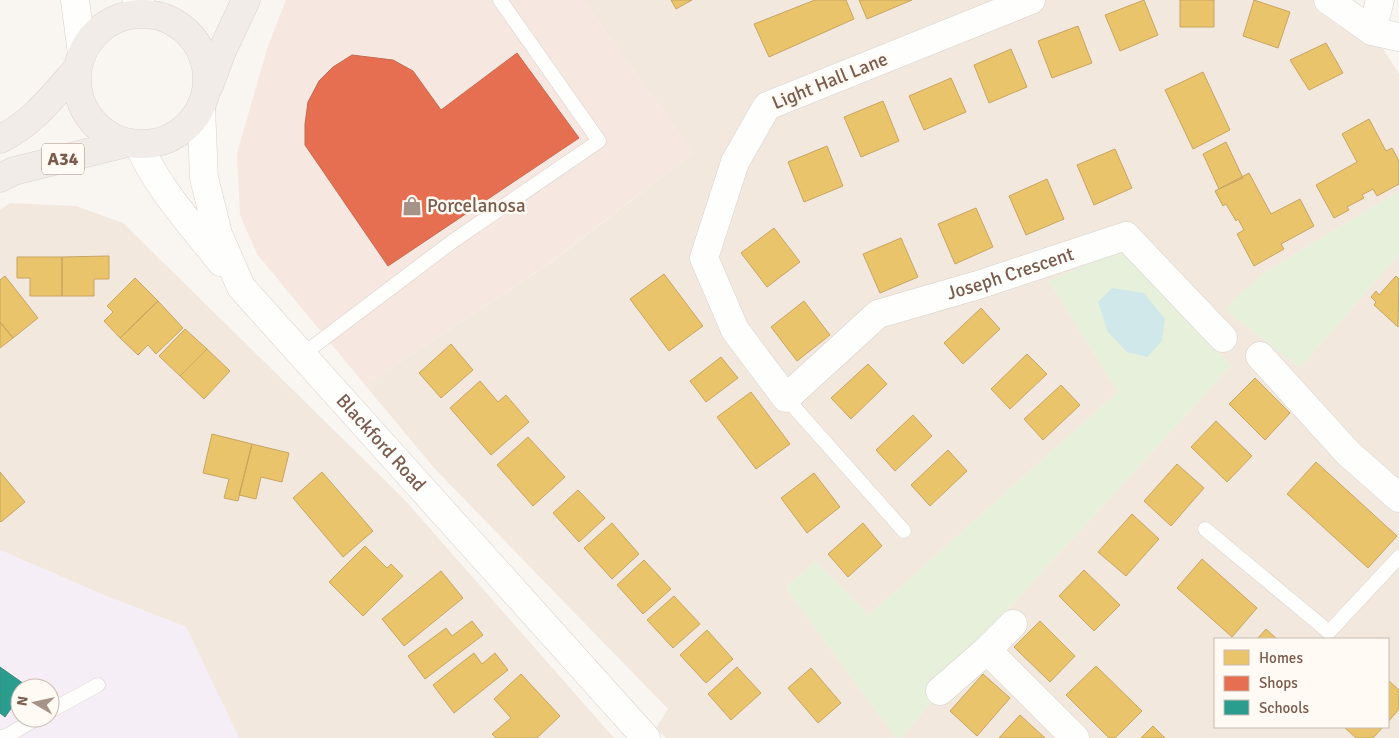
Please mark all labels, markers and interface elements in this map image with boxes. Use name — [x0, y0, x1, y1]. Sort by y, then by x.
street label: Light Hall Lane — [769, 47, 891, 115]
road number: A34 — [42, 144, 84, 174]
place label: Porcelanosa — [427, 194, 526, 218]
shop icon: Porcelanosa — [401, 195, 423, 217]
street label: Joseph Crescent — [944, 242, 1077, 305]
street label: Blackford Road — [331, 389, 431, 497]
legend — [1214, 638, 1389, 728]
text: Homes — [1259, 649, 1303, 667]
text: Shops — [1259, 674, 1298, 692]
north arrow — [10, 678, 60, 728]
text: N — [13, 695, 32, 707]
text: Schools — [1259, 699, 1310, 717]

